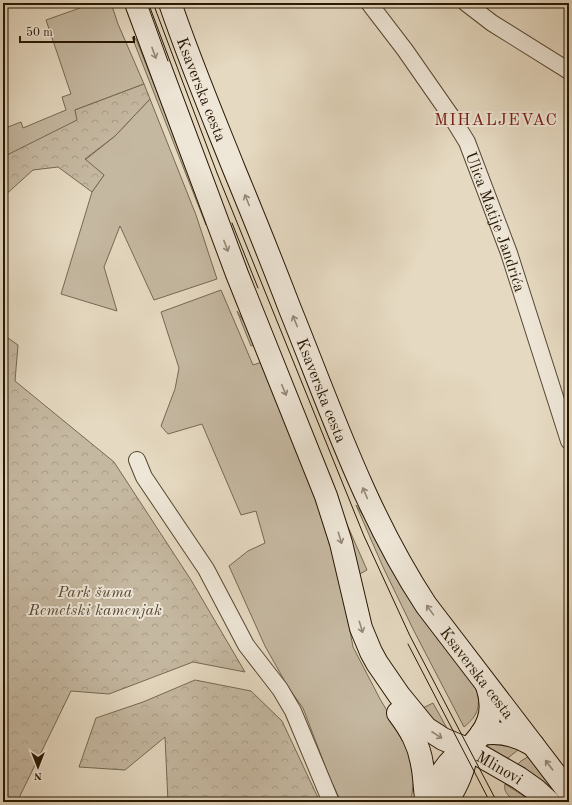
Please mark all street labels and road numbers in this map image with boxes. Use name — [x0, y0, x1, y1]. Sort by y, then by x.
street label: Ksaverska cesta — [173, 35, 228, 144]
street label: Ulica Matije Jandrića — [461, 150, 527, 294]
street label: Ksaverska cesta — [293, 336, 348, 445]
street label: Ksaverska cesta — [436, 625, 516, 723]
street label: Mlinovi — [473, 749, 525, 788]

